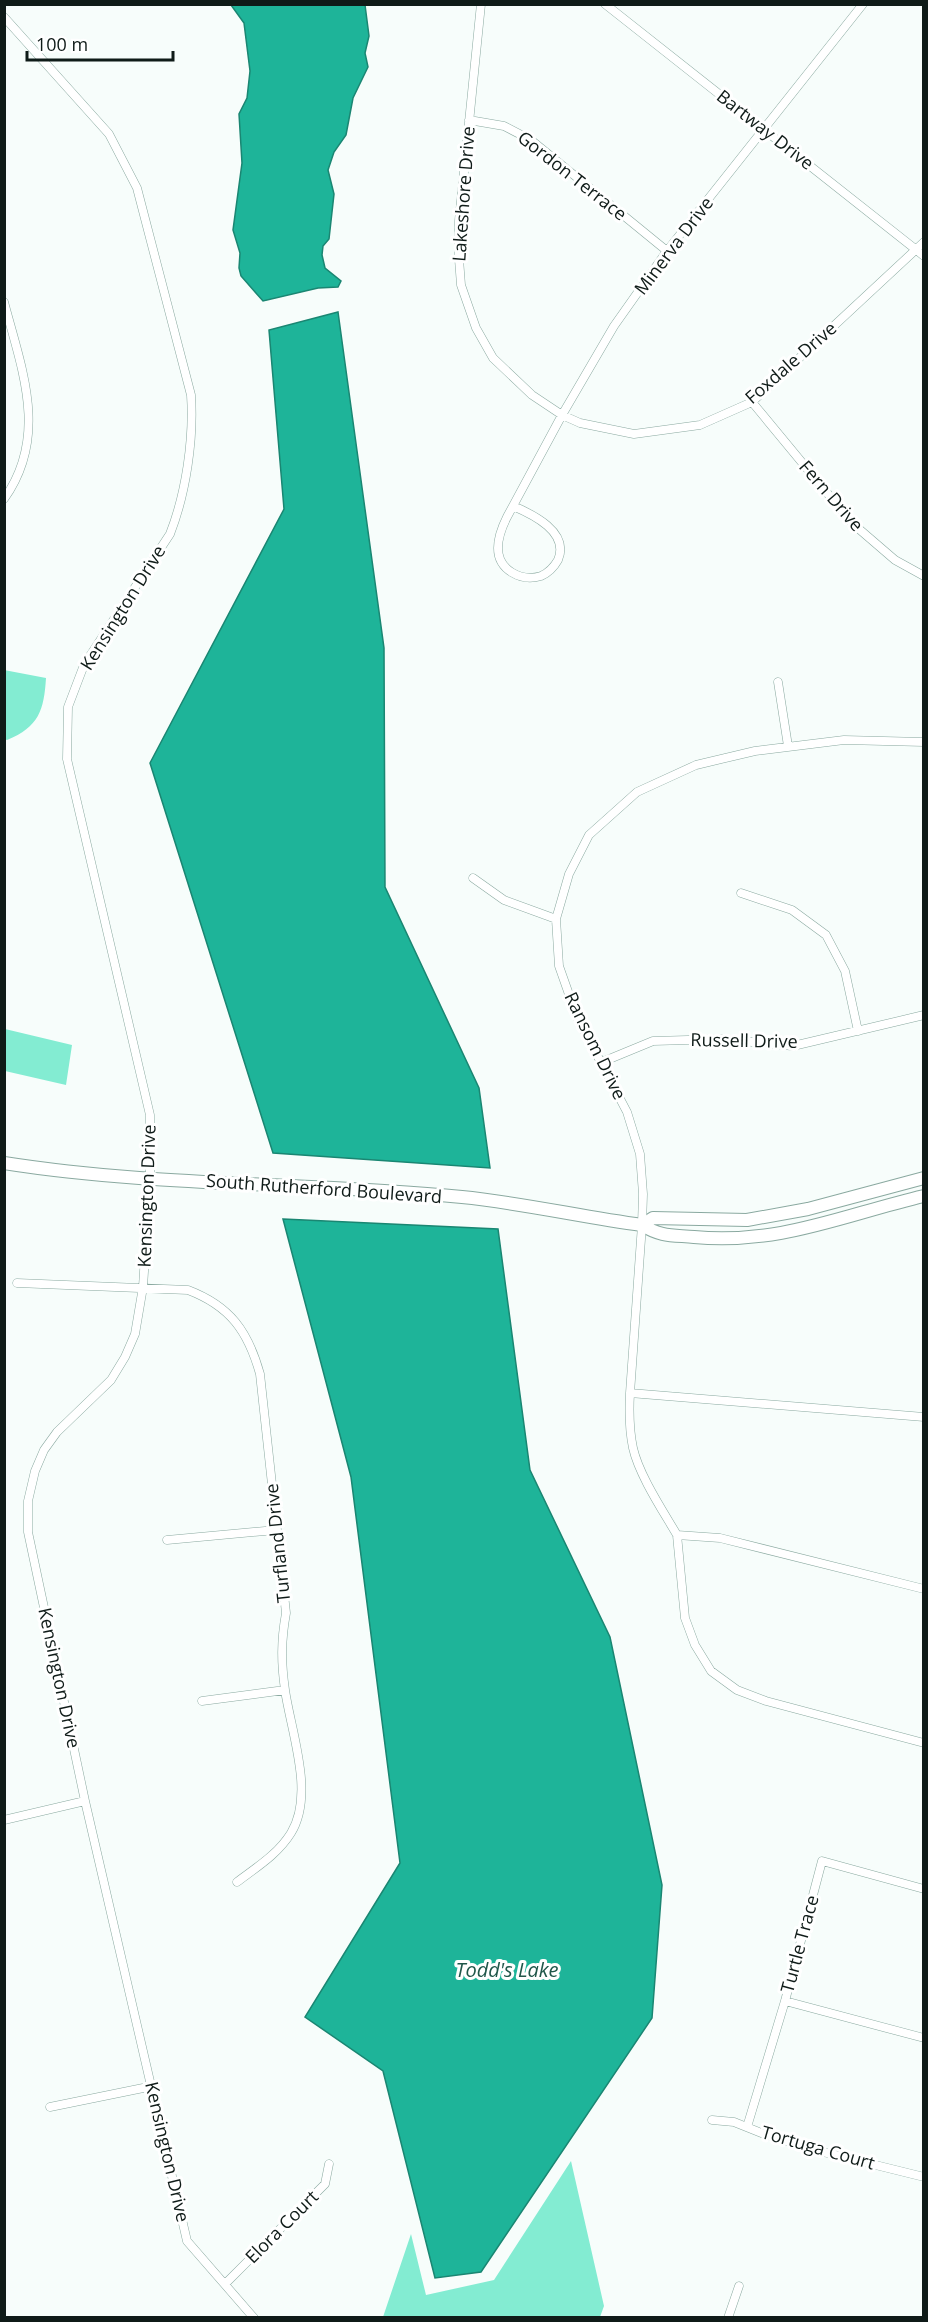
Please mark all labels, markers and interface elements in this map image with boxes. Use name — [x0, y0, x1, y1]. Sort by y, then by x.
scale bar — [27, 24, 172, 62]
text: 100 m — [36, 32, 88, 56]
street label: Bartway Drive — [712, 84, 819, 175]
street label: Lakeshore Drive — [446, 125, 480, 262]
street label: Gordon Terrace — [513, 125, 632, 225]
street label: Minerva Drive — [628, 191, 718, 299]
street label: Foxdale Drive — [739, 316, 841, 409]
street label: Fern Drive — [794, 455, 869, 536]
street label: Kensington Drive — [74, 540, 170, 675]
street label: Ransom Drive — [559, 988, 632, 1103]
street label: Russell Drive — [690, 1027, 798, 1053]
street label: Kensington Drive — [132, 1124, 160, 1268]
street label: South Rutherford Boulevard — [205, 1168, 443, 1208]
street label: Turfland Drive — [259, 1482, 295, 1604]
street label: Kensington Drive — [33, 1605, 87, 1750]
street label: Turtle Trace — [774, 1892, 824, 1995]
water label: Todd's Lake — [455, 1956, 559, 1983]
street label: Kensington Drive — [140, 2079, 196, 2224]
street label: Tortuga Court — [759, 2119, 878, 2175]
street label: Elora Court — [239, 2184, 323, 2268]

